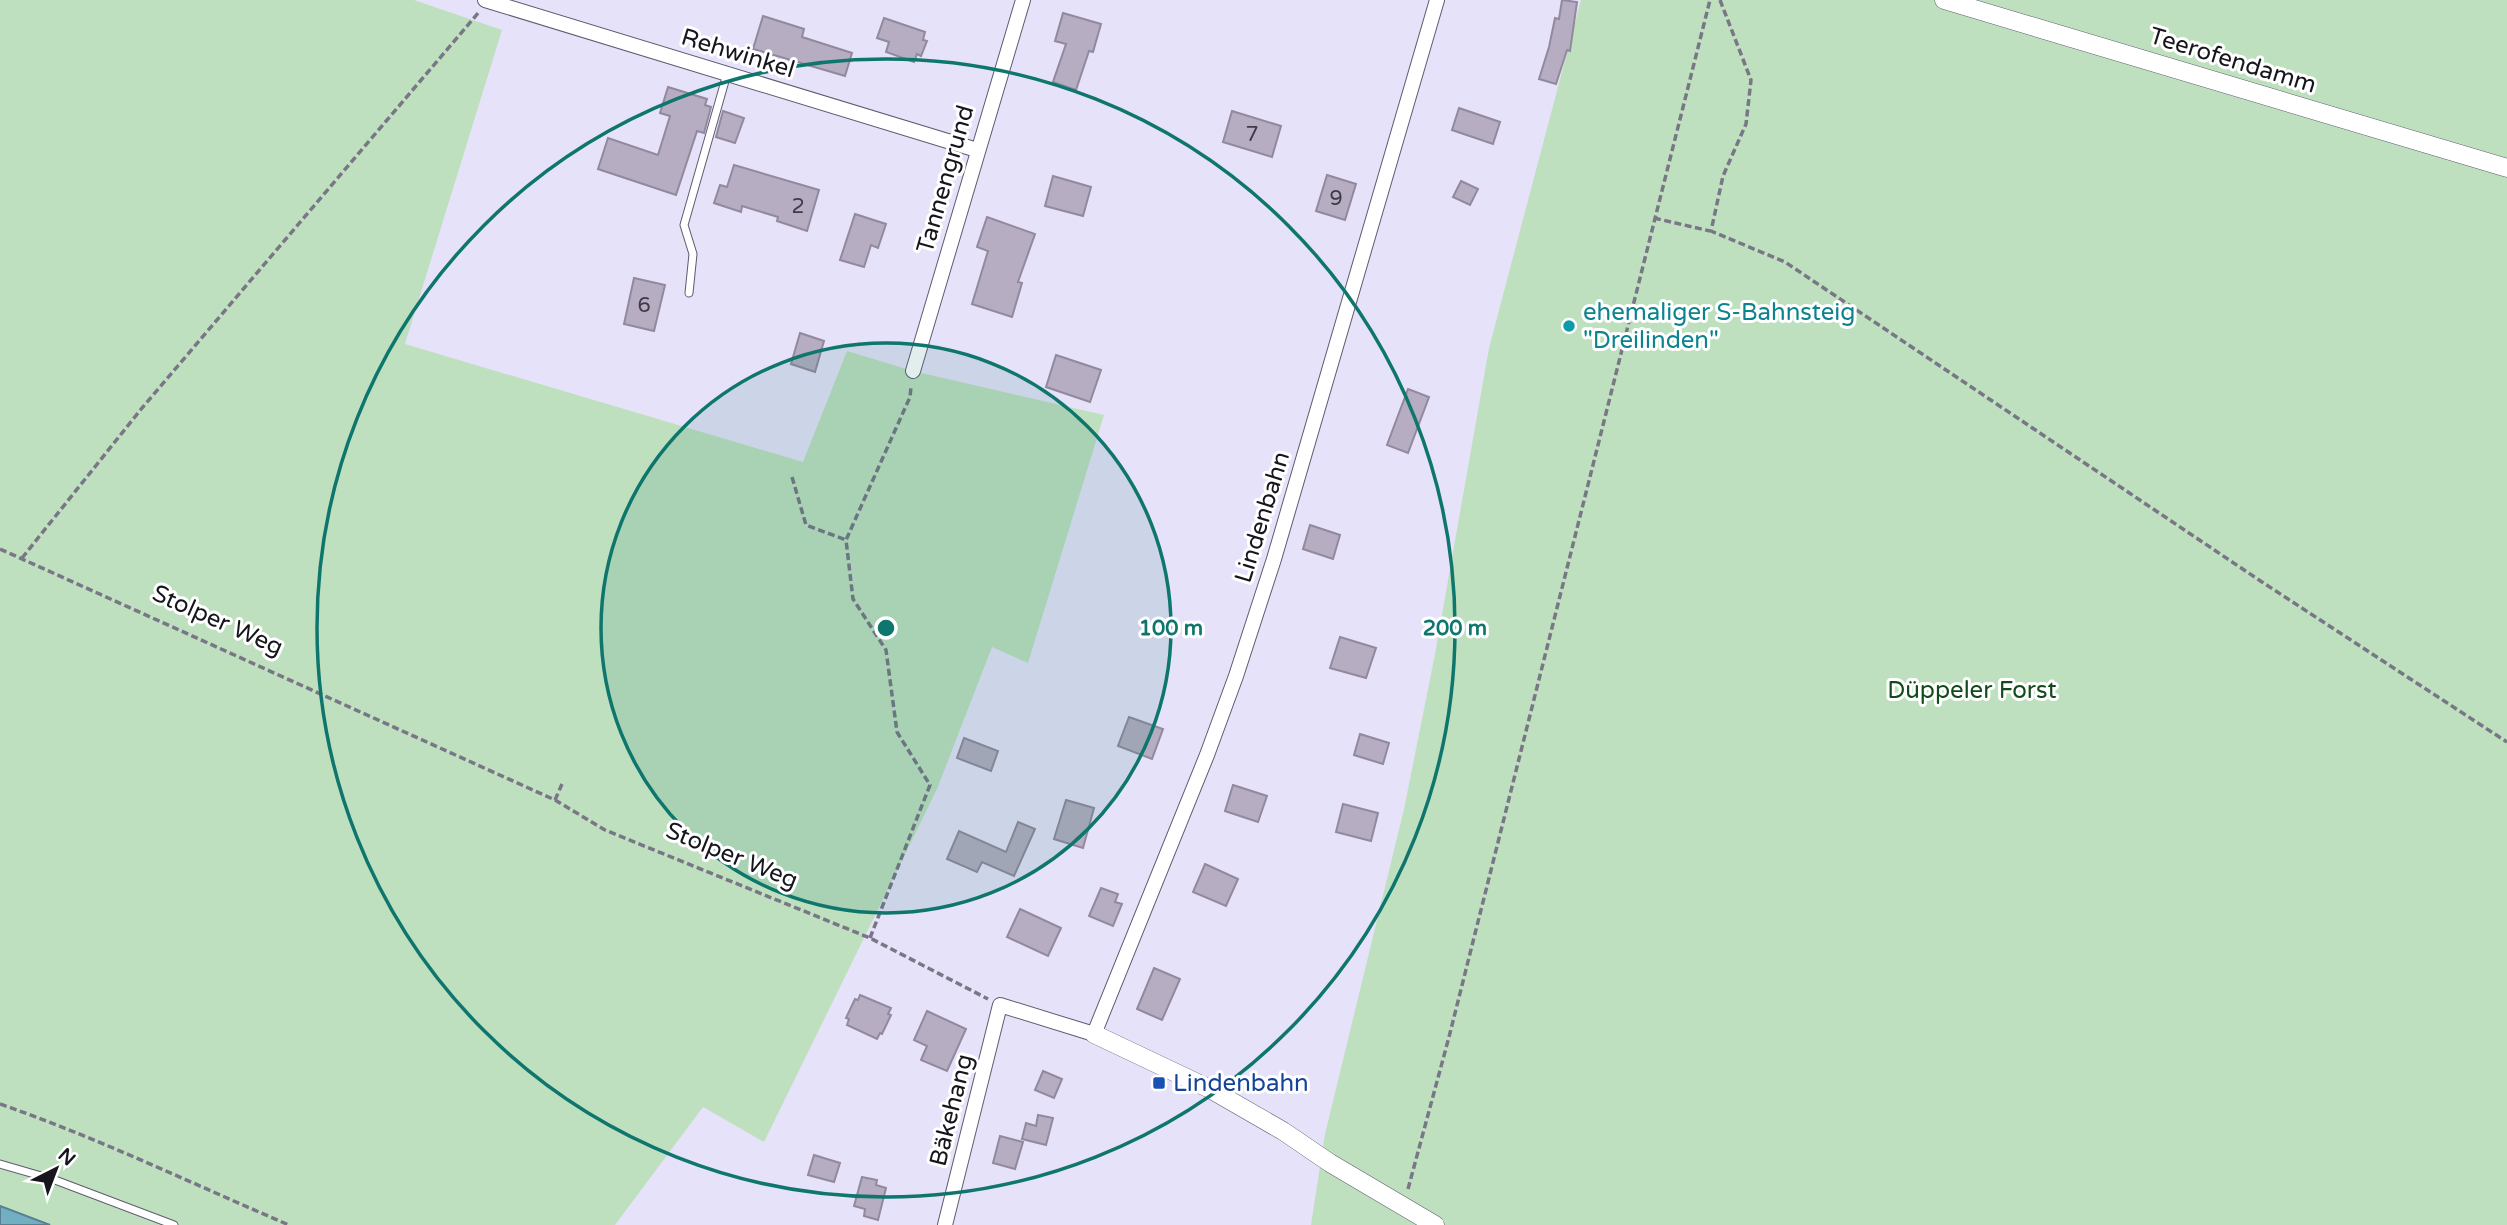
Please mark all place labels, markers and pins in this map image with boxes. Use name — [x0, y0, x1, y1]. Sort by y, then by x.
place label: ehemaliger S-Bahnsteig "Dreilinden" — [1583, 298, 1855, 355]
marker: ehemaliger S-Bahnsteig "Dreilinden" — [1561, 318, 1577, 334]
centre of rings — [874, 616, 898, 640]
place label: Lindenbahn — [1173, 1069, 1309, 1098]
marker: Lindenbahn — [1151, 1075, 1167, 1091]

